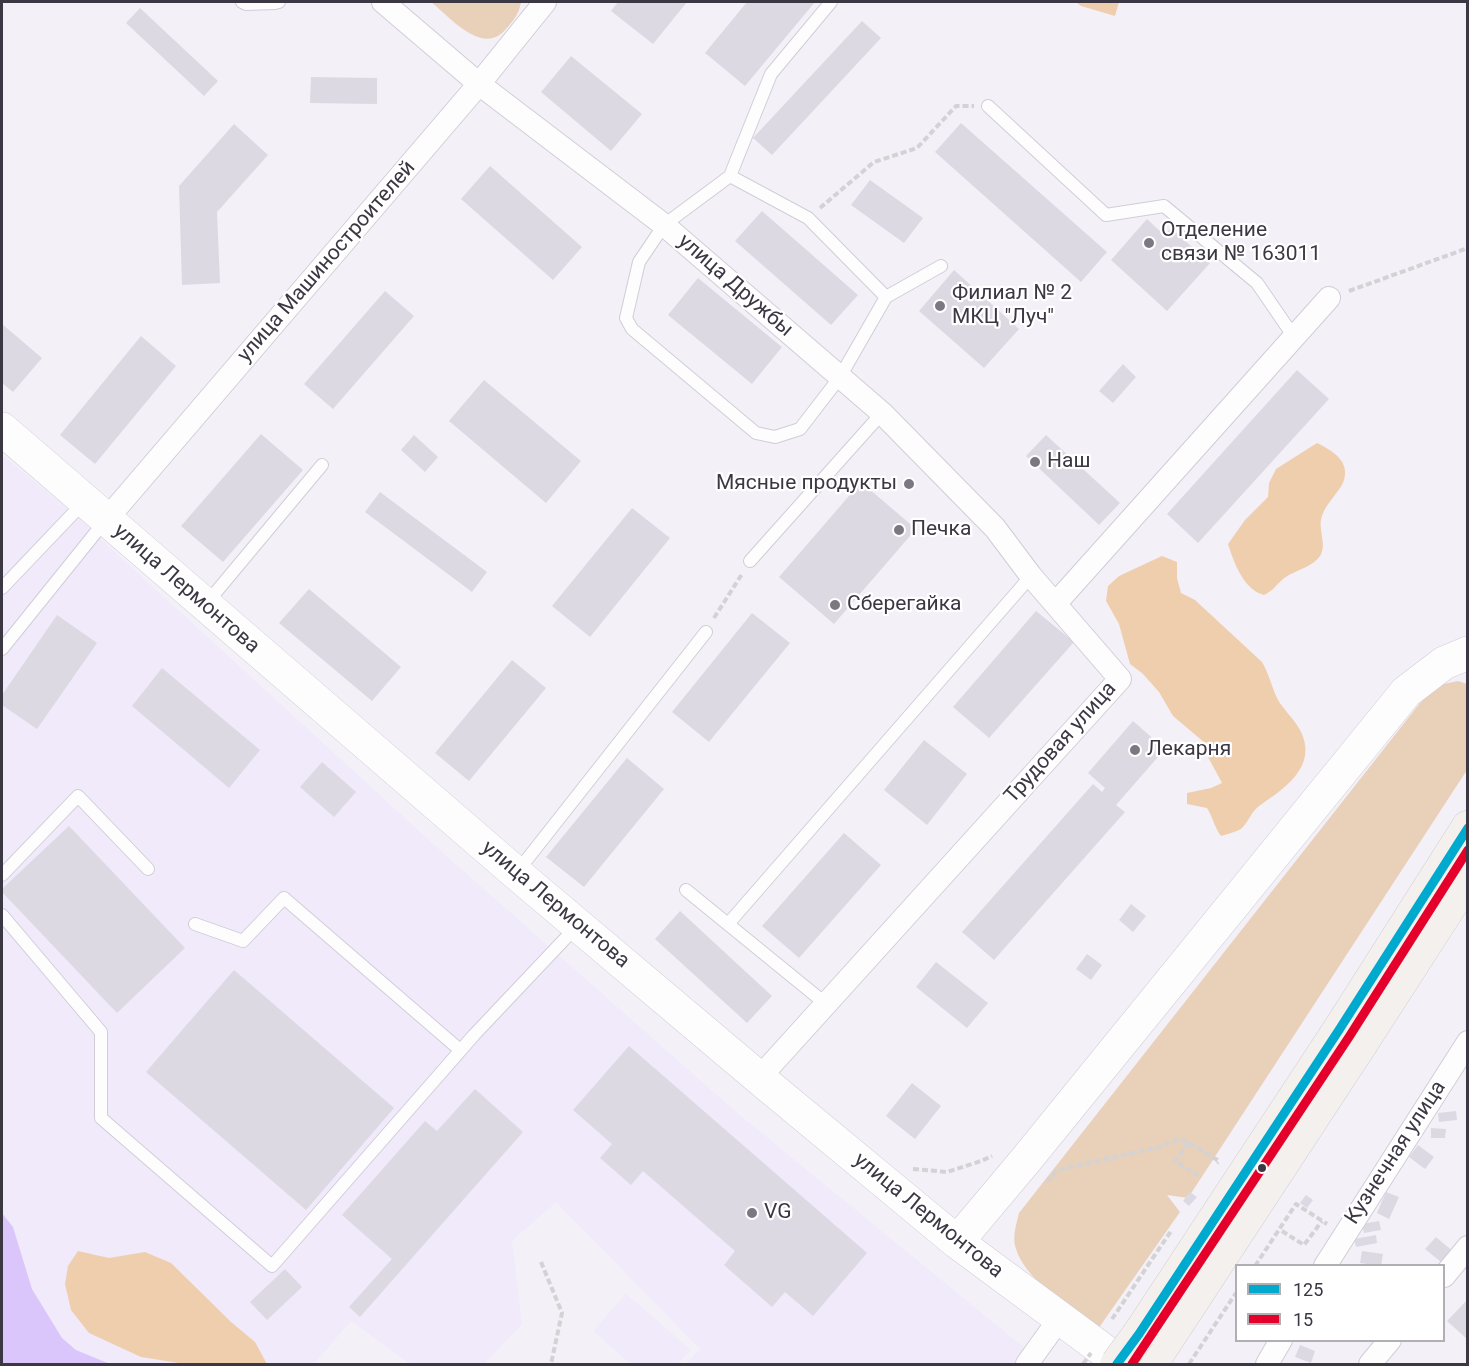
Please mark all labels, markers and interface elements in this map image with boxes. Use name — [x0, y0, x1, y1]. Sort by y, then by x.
street label: улица Машиностроителей — [233, 156, 421, 368]
place label: Отделение связи № 163011 — [1161, 218, 1321, 268]
street label: улица Дружбы — [672, 229, 798, 343]
marker: Отделение связи № 163011 — [1142, 236, 1156, 250]
place label: Филиал № 2 МКЦ "Луч" — [952, 281, 1072, 331]
marker: Филиал № 2 МКЦ "Луч" — [933, 299, 947, 313]
place label: Наш — [1047, 449, 1090, 475]
marker: Наш — [1028, 455, 1042, 469]
place label: Мясные продукты — [716, 471, 897, 497]
marker: Мясные продукты — [902, 477, 916, 491]
place label: Печка — [911, 517, 971, 543]
street label: улица Лермонтова — [108, 519, 264, 659]
marker: Печка — [892, 523, 906, 537]
place label: Сберегайка — [847, 592, 961, 618]
marker: Сберегайка — [828, 598, 842, 612]
street label: Трудовая улица — [1000, 677, 1122, 809]
place label: Лекарня — [1147, 737, 1231, 763]
marker: Лекарня — [1128, 743, 1142, 757]
street label: улица Лермонтова — [476, 836, 634, 974]
street label: Кузнечная улица — [1340, 1076, 1452, 1230]
street label: улица Лермонтова — [848, 1148, 1008, 1284]
unlabelled marker — [1256, 1162, 1268, 1174]
place label: VG — [764, 1200, 792, 1226]
marker: VG — [745, 1206, 759, 1220]
legend — [1235, 1264, 1445, 1342]
text: 125 — [1293, 1279, 1323, 1300]
text: 15 — [1293, 1309, 1313, 1330]

